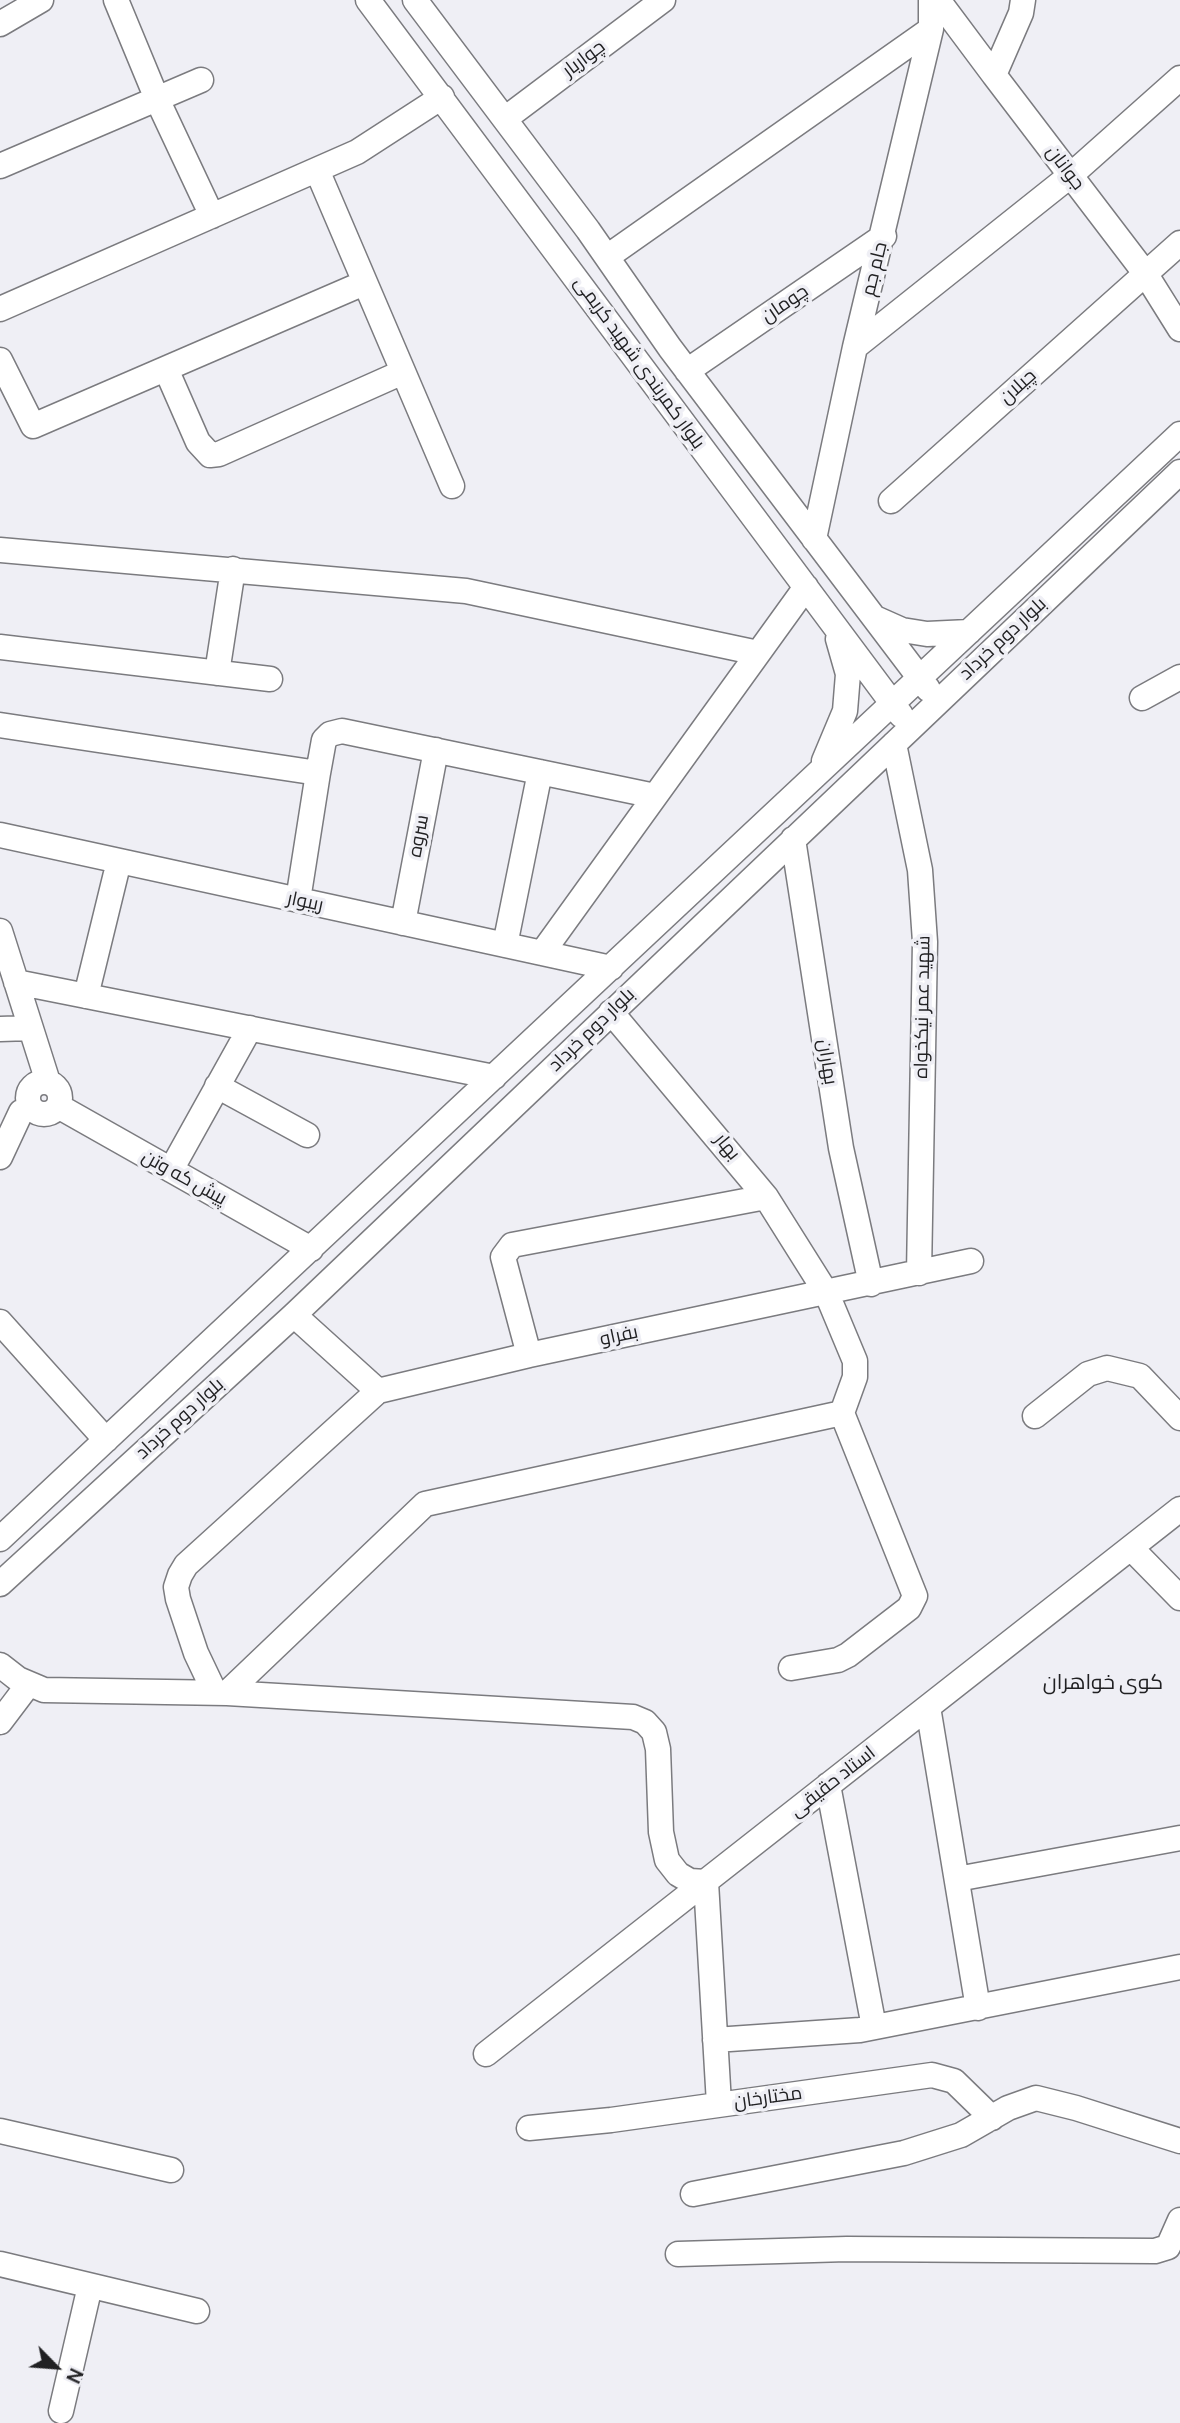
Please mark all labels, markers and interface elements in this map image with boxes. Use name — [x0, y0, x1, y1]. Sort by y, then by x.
street label: چواریار — [558, 36, 610, 82]
street label: جوانان — [1041, 141, 1089, 195]
street label: جام جم — [857, 240, 893, 298]
street label: بلوار کمربندی شهید کریمی — [569, 272, 709, 454]
street label: چومان — [757, 280, 813, 328]
street label: چیلان — [995, 365, 1041, 409]
street label: بلوار دوم خرداد — [955, 593, 1051, 685]
street label: سروه — [404, 813, 434, 859]
street label: ریبوار — [285, 887, 325, 917]
street label: شهید عمر نیکخواه — [910, 935, 936, 1079]
street label: بلوار دوم خرداد — [544, 983, 640, 1077]
street label: بهاران — [812, 1038, 842, 1086]
street label: بهار — [709, 1129, 745, 1165]
street label: پیش که وتن — [138, 1145, 230, 1211]
street label: بفراو — [598, 1321, 640, 1351]
street label: بلوار دوم خرداد — [131, 1373, 229, 1465]
district label: کوی خواهران — [1043, 1670, 1163, 1696]
street label: استاد حقیقی — [786, 1742, 880, 1822]
street label: مختارخان — [732, 2082, 804, 2114]
north arrow — [21, 2332, 91, 2402]
text: N — [60, 2364, 90, 2388]

